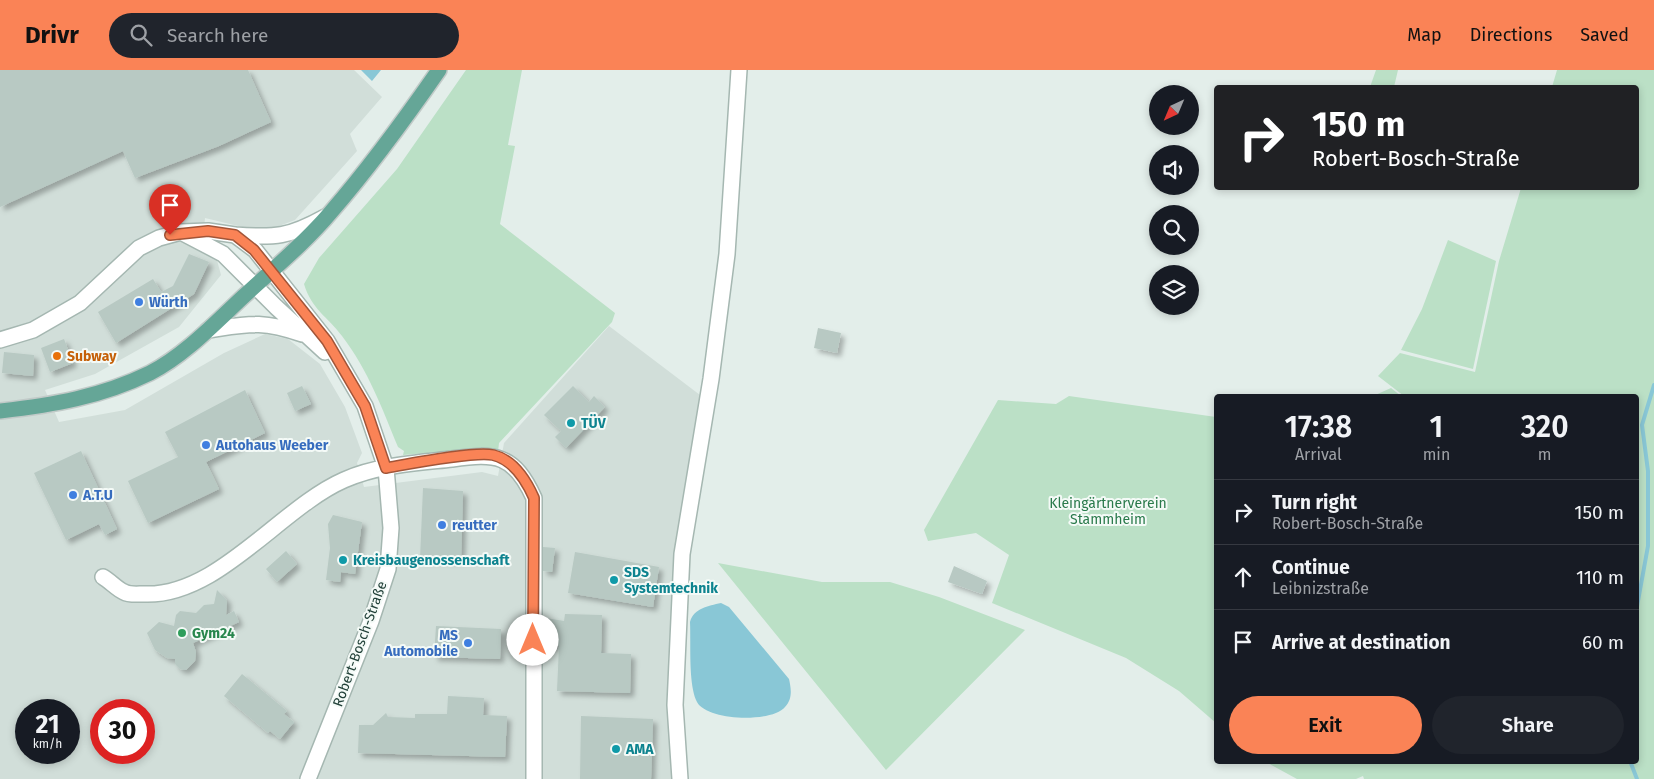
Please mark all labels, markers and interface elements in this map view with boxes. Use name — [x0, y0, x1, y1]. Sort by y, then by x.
search box — [109, 13, 459, 58]
text: Drivr — [25, 21, 79, 49]
icon: search — [127, 21, 155, 49]
text: Search here — [167, 24, 268, 47]
text: Map — [1407, 24, 1442, 46]
text: Directions — [1470, 24, 1552, 46]
text: Saved — [1580, 24, 1629, 46]
north arrow — [1149, 85, 1199, 135]
map controls — [1149, 85, 1199, 315]
text: 150 m — [1312, 103, 1405, 145]
icon: right — [1229, 105, 1294, 170]
button: sound — [1149, 145, 1199, 195]
text: Robert-Bosch-Straße — [1312, 145, 1520, 172]
pin — [149, 184, 191, 235]
icon: arrive — [156, 191, 184, 219]
button: search — [1149, 205, 1199, 255]
button: layers — [1149, 265, 1199, 315]
place label: Würth — [149, 294, 188, 311]
marker: Würth — [133, 296, 145, 308]
place label: Subway — [67, 348, 117, 365]
marker: Subway — [51, 350, 63, 362]
text: 17:38 — [1284, 409, 1352, 445]
text: 1 — [1430, 409, 1443, 445]
text: 320 — [1521, 409, 1569, 445]
place label: TÜV — [581, 414, 607, 432]
marker: TÜV — [565, 417, 577, 429]
place label: Autohaus Weeber — [215, 437, 329, 454]
marker: Autohaus Weeber — [200, 439, 212, 451]
text: Arrival — [1295, 445, 1342, 464]
text: min — [1423, 445, 1450, 464]
text: m — [1538, 445, 1551, 464]
place label: A.T.U — [82, 487, 113, 504]
marker: A.T.U — [67, 489, 79, 501]
text: Turn right — [1272, 491, 1357, 514]
park label: Kleingärtnerverein Stammheim — [1049, 495, 1167, 528]
icon: right — [1229, 498, 1257, 526]
text: 150 m — [1574, 501, 1624, 524]
text: Robert-Bosch-Straße — [1272, 514, 1423, 533]
place label: reutter — [452, 517, 497, 534]
marker: reutter — [436, 519, 448, 531]
place label: Kreisbaugenossenschaft — [353, 552, 510, 569]
marker: Kreisbaugenossenschaft — [337, 554, 349, 566]
text: Continue — [1272, 556, 1350, 579]
icon: ahead — [1229, 563, 1257, 591]
place label: SDS Systemtechnik — [624, 564, 718, 597]
text: 110 m — [1576, 566, 1624, 589]
marker: SDS Systemtechnik — [608, 574, 620, 586]
street label: Robert-Bosch-Straße — [329, 579, 391, 709]
text: Leibnizstraße — [1272, 579, 1369, 598]
position arrow — [506, 613, 558, 665]
place label: Gym24 — [192, 625, 235, 642]
marker: Gym24 — [176, 627, 188, 639]
place label: MS Automobile — [383, 627, 458, 660]
icon: arrive — [1229, 628, 1257, 656]
text: Arrive at destination — [1272, 631, 1451, 654]
text: 60 m — [1582, 631, 1624, 654]
marker: MS Automobile — [462, 637, 474, 649]
button: Exit — [1229, 696, 1422, 754]
button: Share — [1432, 696, 1624, 754]
speed limit sign: 30 — [90, 699, 155, 764]
text: 21 — [36, 710, 59, 740]
text: km/h — [33, 737, 62, 751]
place label: AMA — [625, 741, 654, 758]
marker: AMA — [610, 743, 622, 755]

